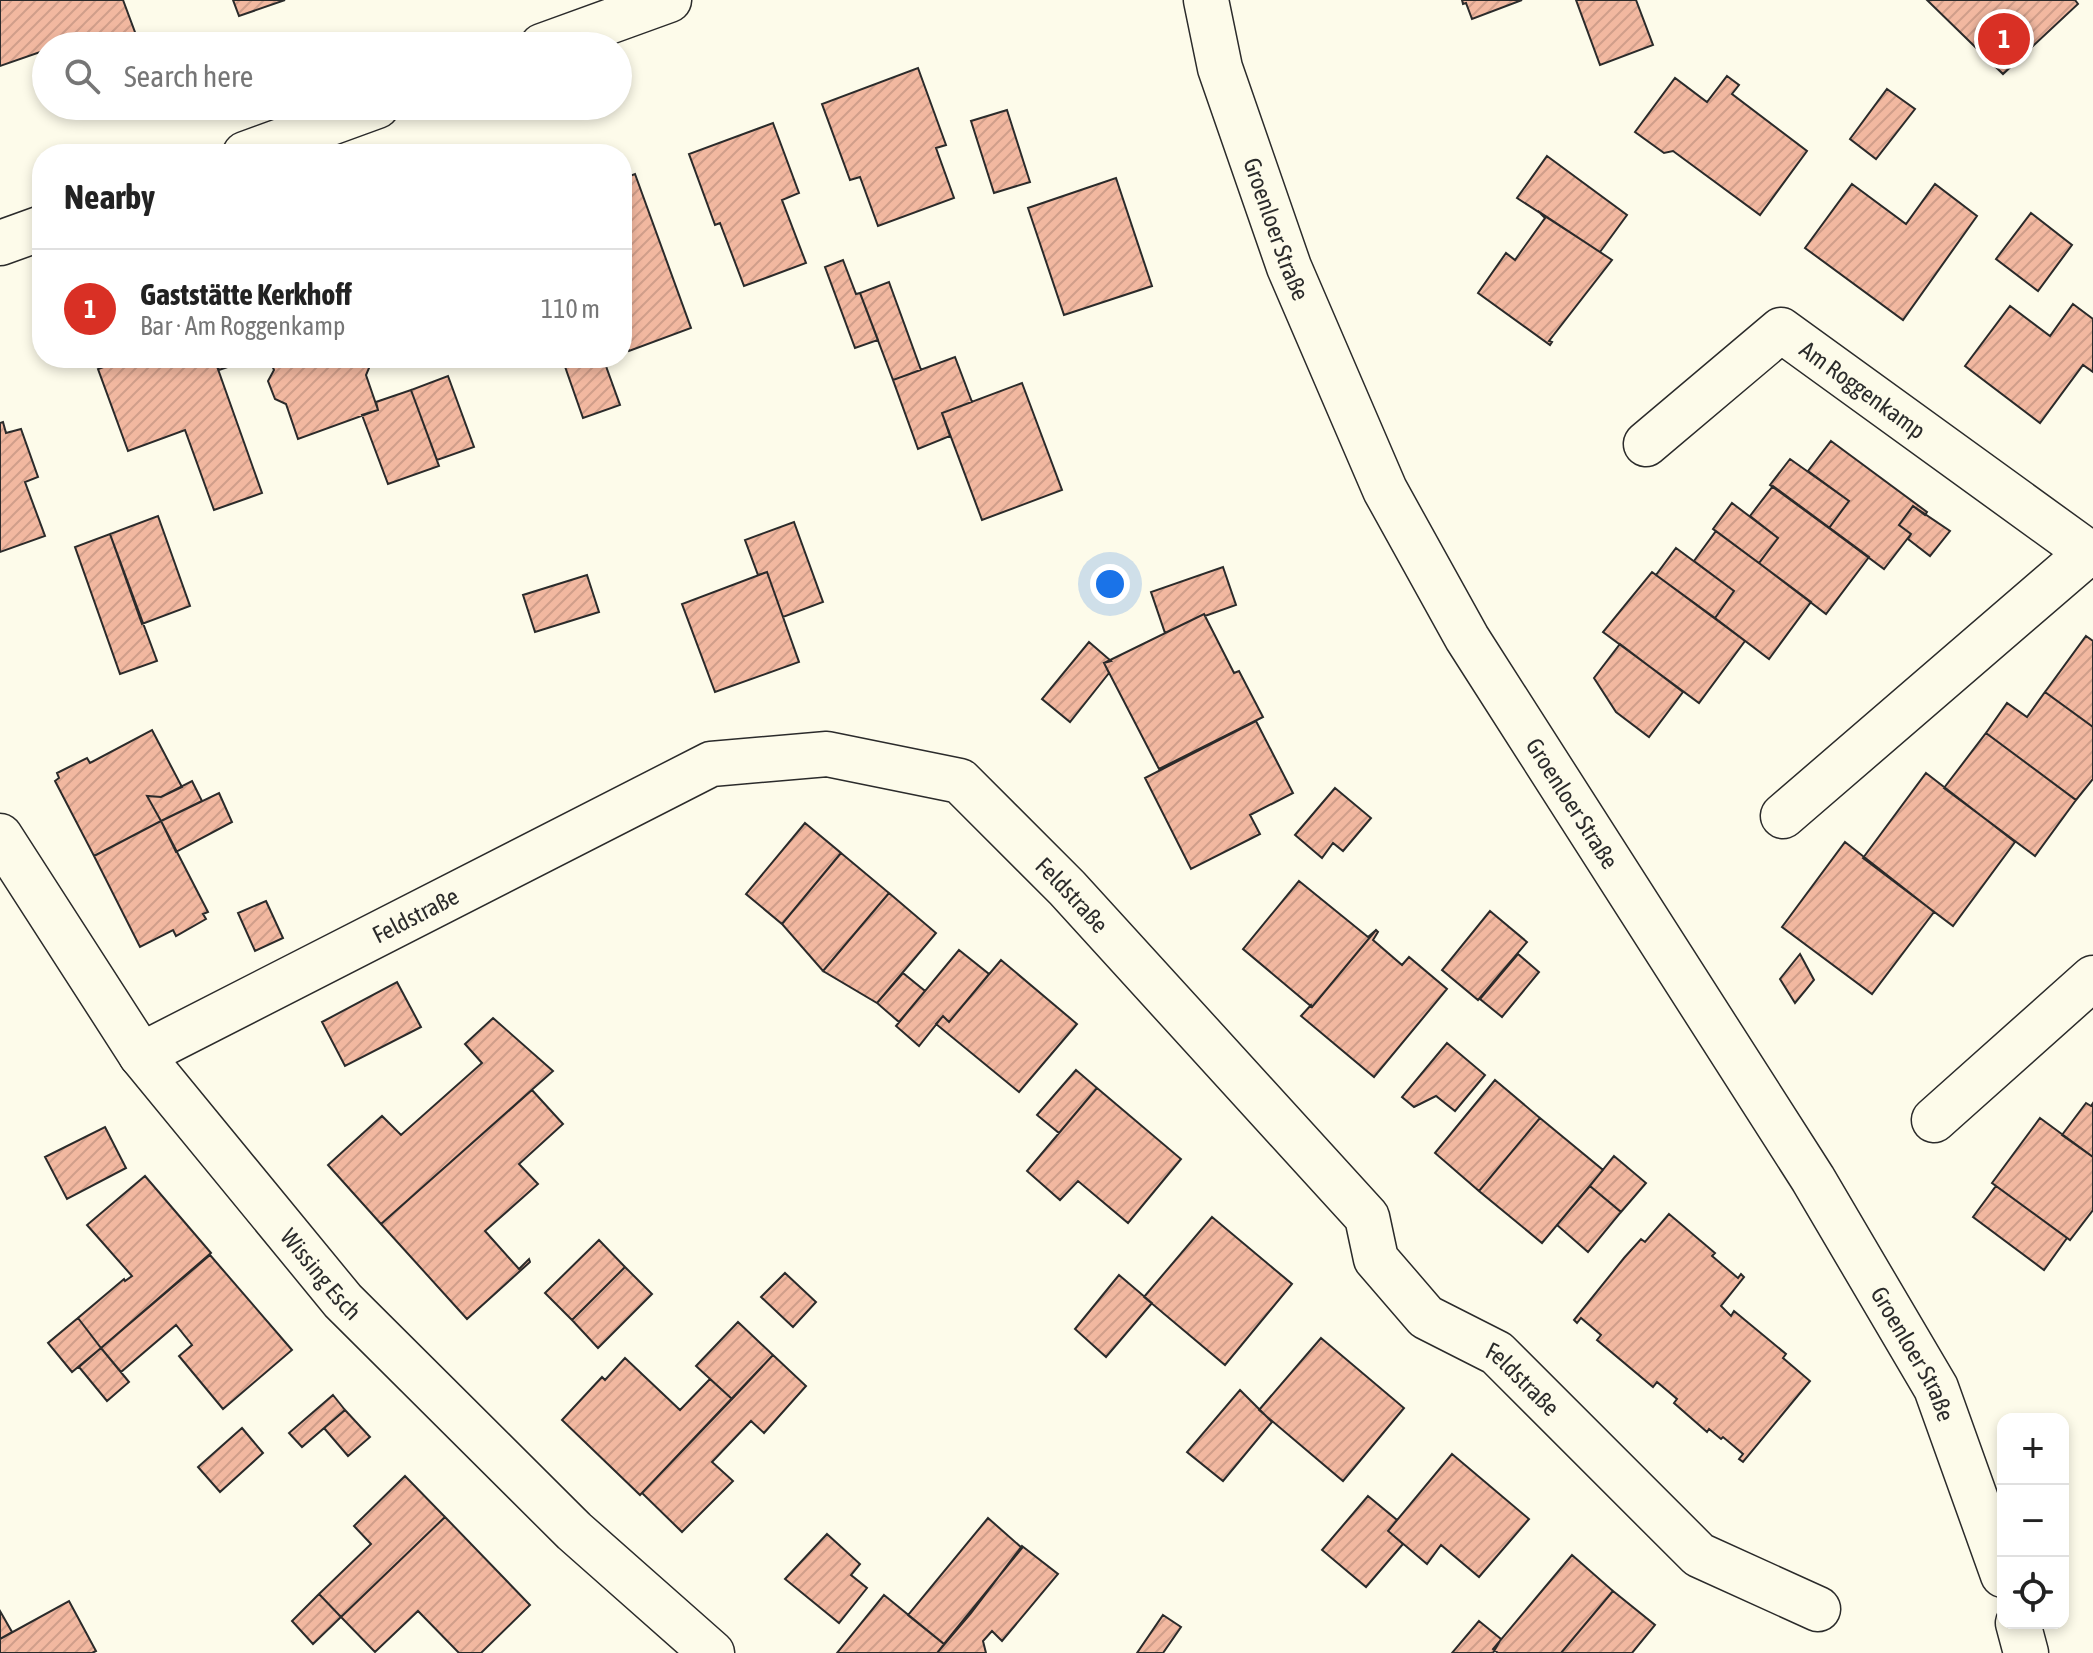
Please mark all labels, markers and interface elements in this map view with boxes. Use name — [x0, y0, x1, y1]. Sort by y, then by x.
pin: 1 — [1978, 9, 2030, 69]
search box — [32, 32, 632, 120]
icon: search — [60, 54, 104, 98]
text: Search here — [124, 59, 253, 93]
street label: Groenloer Straße — [1239, 154, 1315, 304]
text: Nearby — [64, 177, 155, 216]
text: Gaststätte Kerkhoff — [140, 277, 352, 311]
text: 1 — [84, 294, 96, 324]
text: 110 m — [541, 294, 600, 324]
text: Bar · Am Roggenkamp — [140, 311, 345, 341]
street label: Am Roggenkamp — [1795, 335, 1931, 444]
your location — [1090, 564, 1130, 604]
street label: Groenloer Straße — [1521, 733, 1624, 873]
street label: Feldstraße — [1031, 852, 1114, 938]
street label: Feldstraße — [368, 882, 463, 948]
street label: Wissing Esch — [276, 1223, 367, 1325]
street label: Groenloer Straße — [1866, 1282, 1960, 1425]
street label: Feldstraße — [1482, 1336, 1565, 1421]
map controls — [1997, 1413, 2069, 1629]
button: + — [1997, 1413, 2069, 1485]
button: − — [1997, 1485, 2069, 1557]
button: locate — [1997, 1557, 2069, 1629]

